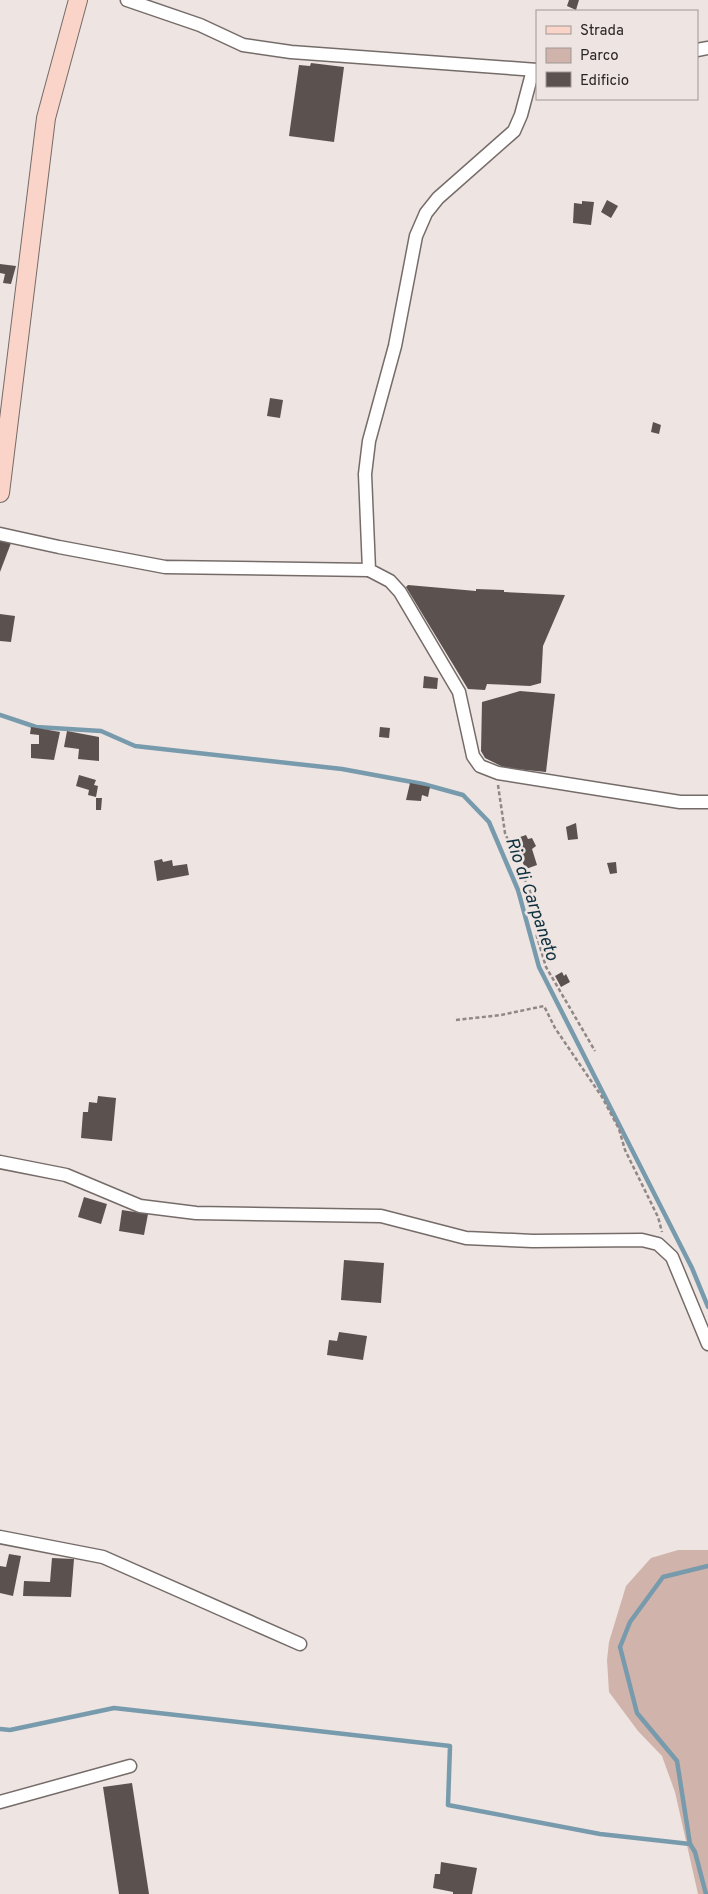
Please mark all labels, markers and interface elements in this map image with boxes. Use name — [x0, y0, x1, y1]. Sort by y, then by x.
legend — [536, 10, 698, 100]
text: Strada — [580, 22, 624, 41]
text: Parco — [580, 47, 619, 66]
text: Edificio — [580, 72, 629, 91]
water label: Rio di Carpaneto — [499, 834, 563, 964]

